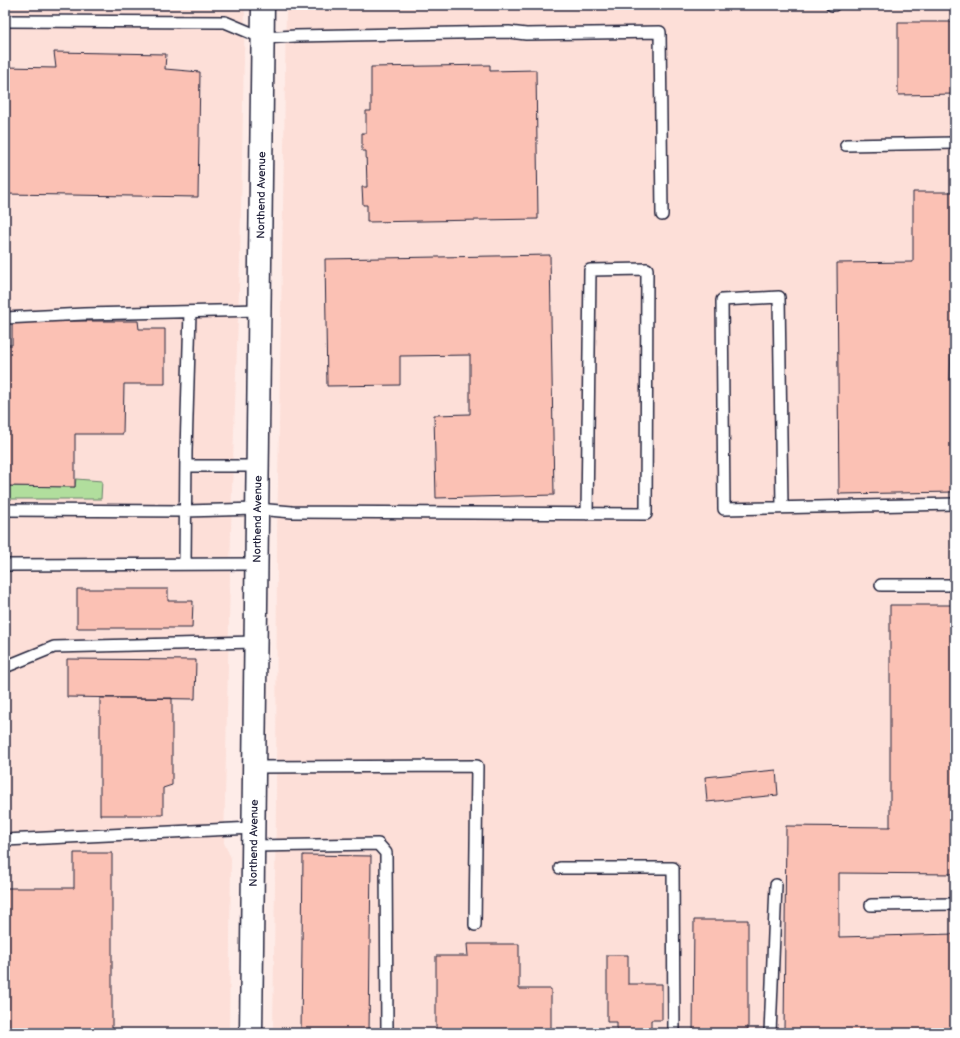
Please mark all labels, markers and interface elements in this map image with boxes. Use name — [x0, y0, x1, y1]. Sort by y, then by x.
street label: Northend Avenue — [254, 151, 268, 239]
street label: Northend Avenue — [250, 475, 264, 563]
street label: Northend Avenue — [246, 799, 260, 887]

